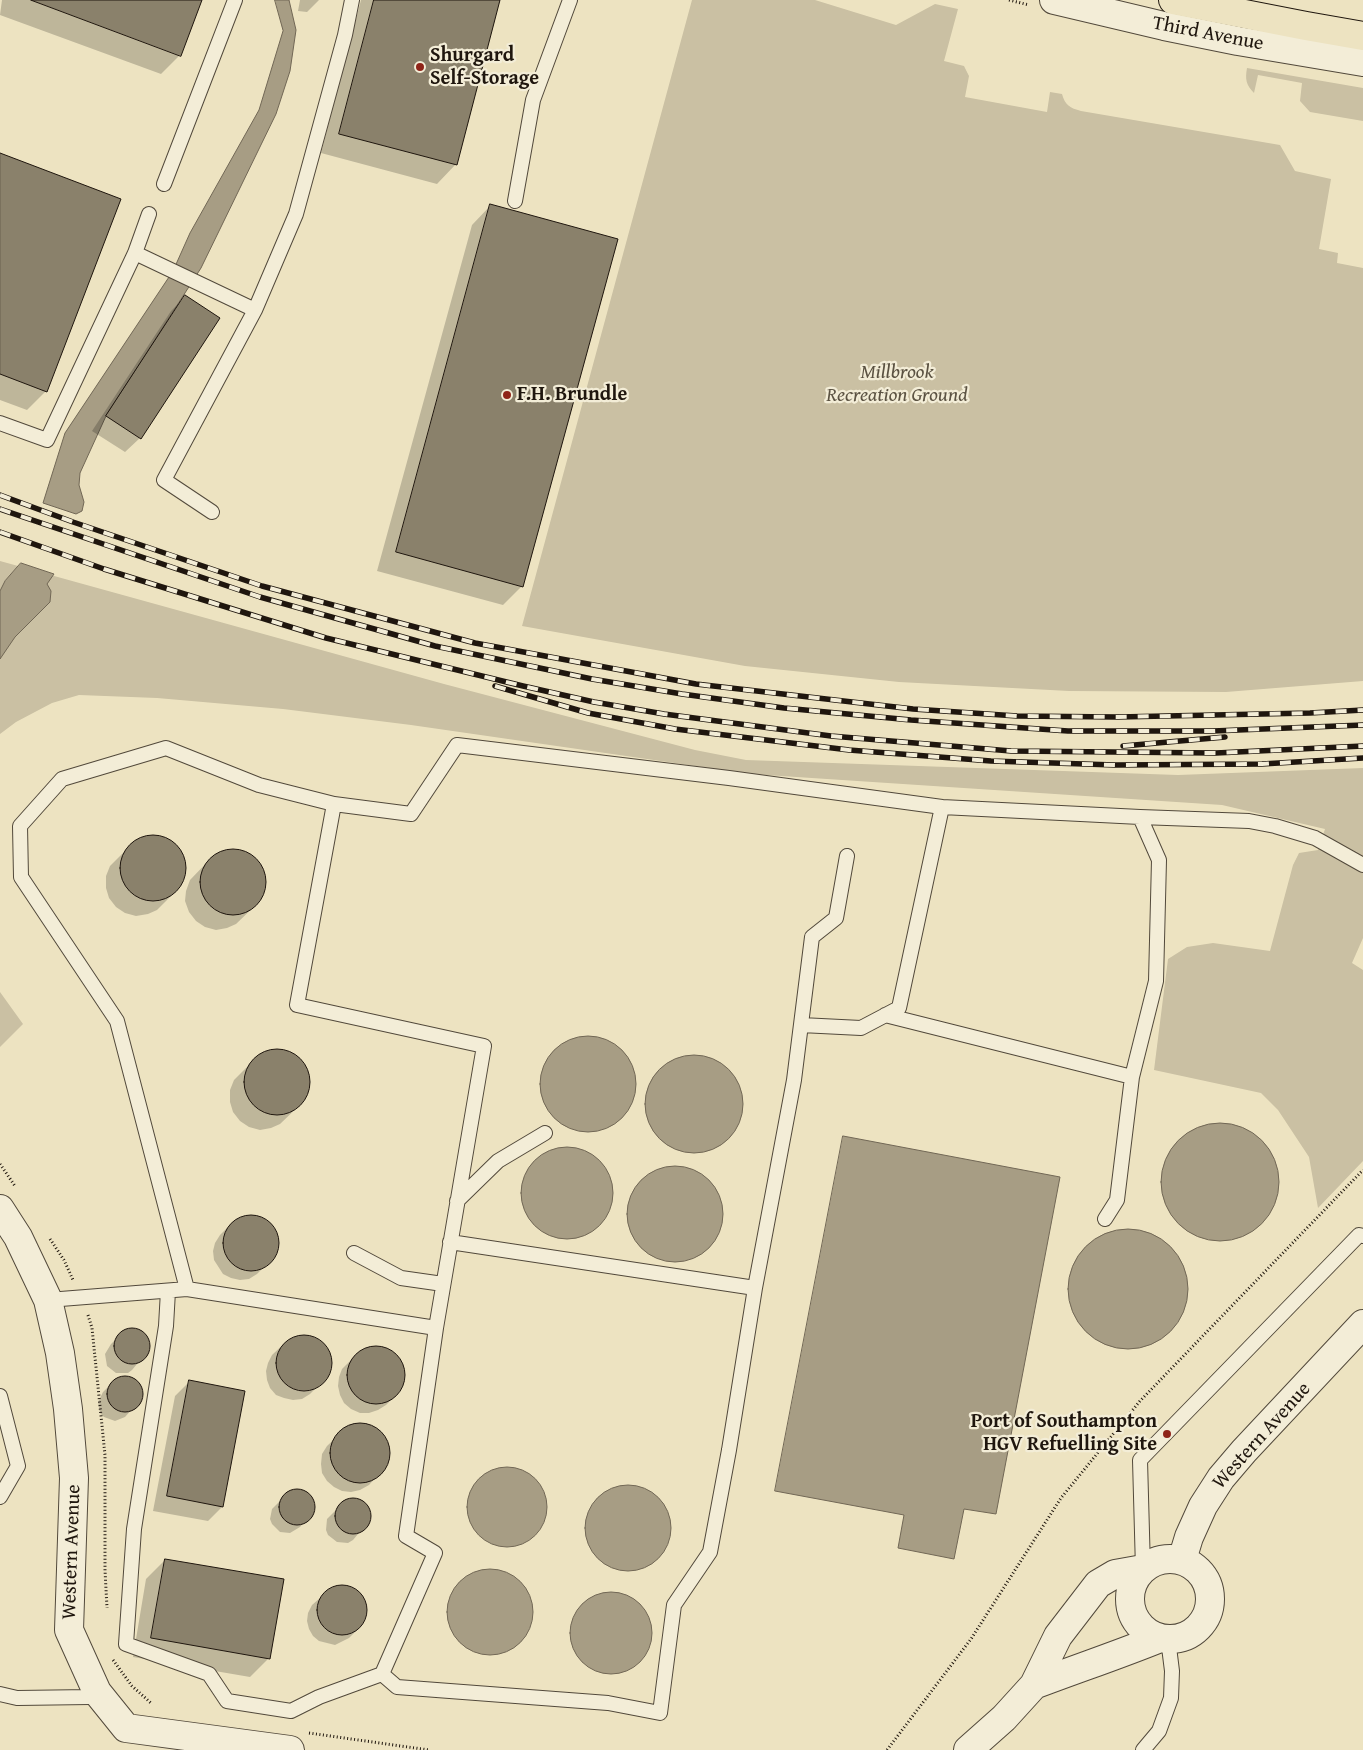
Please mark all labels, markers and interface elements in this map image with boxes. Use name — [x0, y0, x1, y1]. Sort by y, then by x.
street label: Third Avenue — [1150, 11, 1266, 57]
place label: Shurgard Self-Storage — [430, 44, 539, 91]
marker: Shurgard Self-Storage — [414, 61, 426, 73]
park label: Millbrook Recreation Ground — [826, 361, 968, 408]
place label: F.H. Brundle — [517, 383, 627, 407]
marker: F.H. Brundle — [501, 389, 513, 401]
street label: Western Avenue — [1208, 1378, 1316, 1494]
place label: Port of Southampton HGV Refuelling Site — [971, 1410, 1157, 1457]
marker: Port of Southampton HGV Refuelling Site — [1161, 1428, 1173, 1440]
street label: Western Avenue — [58, 1484, 86, 1620]

